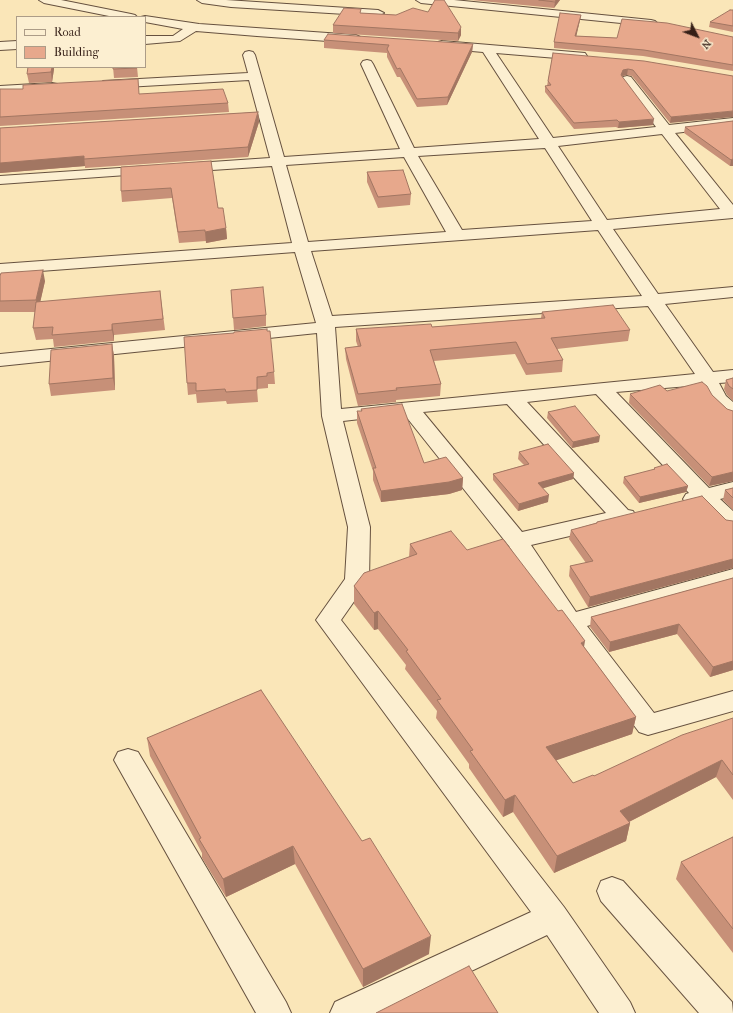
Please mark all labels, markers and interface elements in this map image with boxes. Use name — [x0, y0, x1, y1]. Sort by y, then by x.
legend — [16, 16, 146, 68]
north arrow — [677, 16, 717, 56]
text: Road — [54, 25, 81, 39]
text: N — [699, 37, 714, 52]
text: Building — [54, 45, 99, 59]

